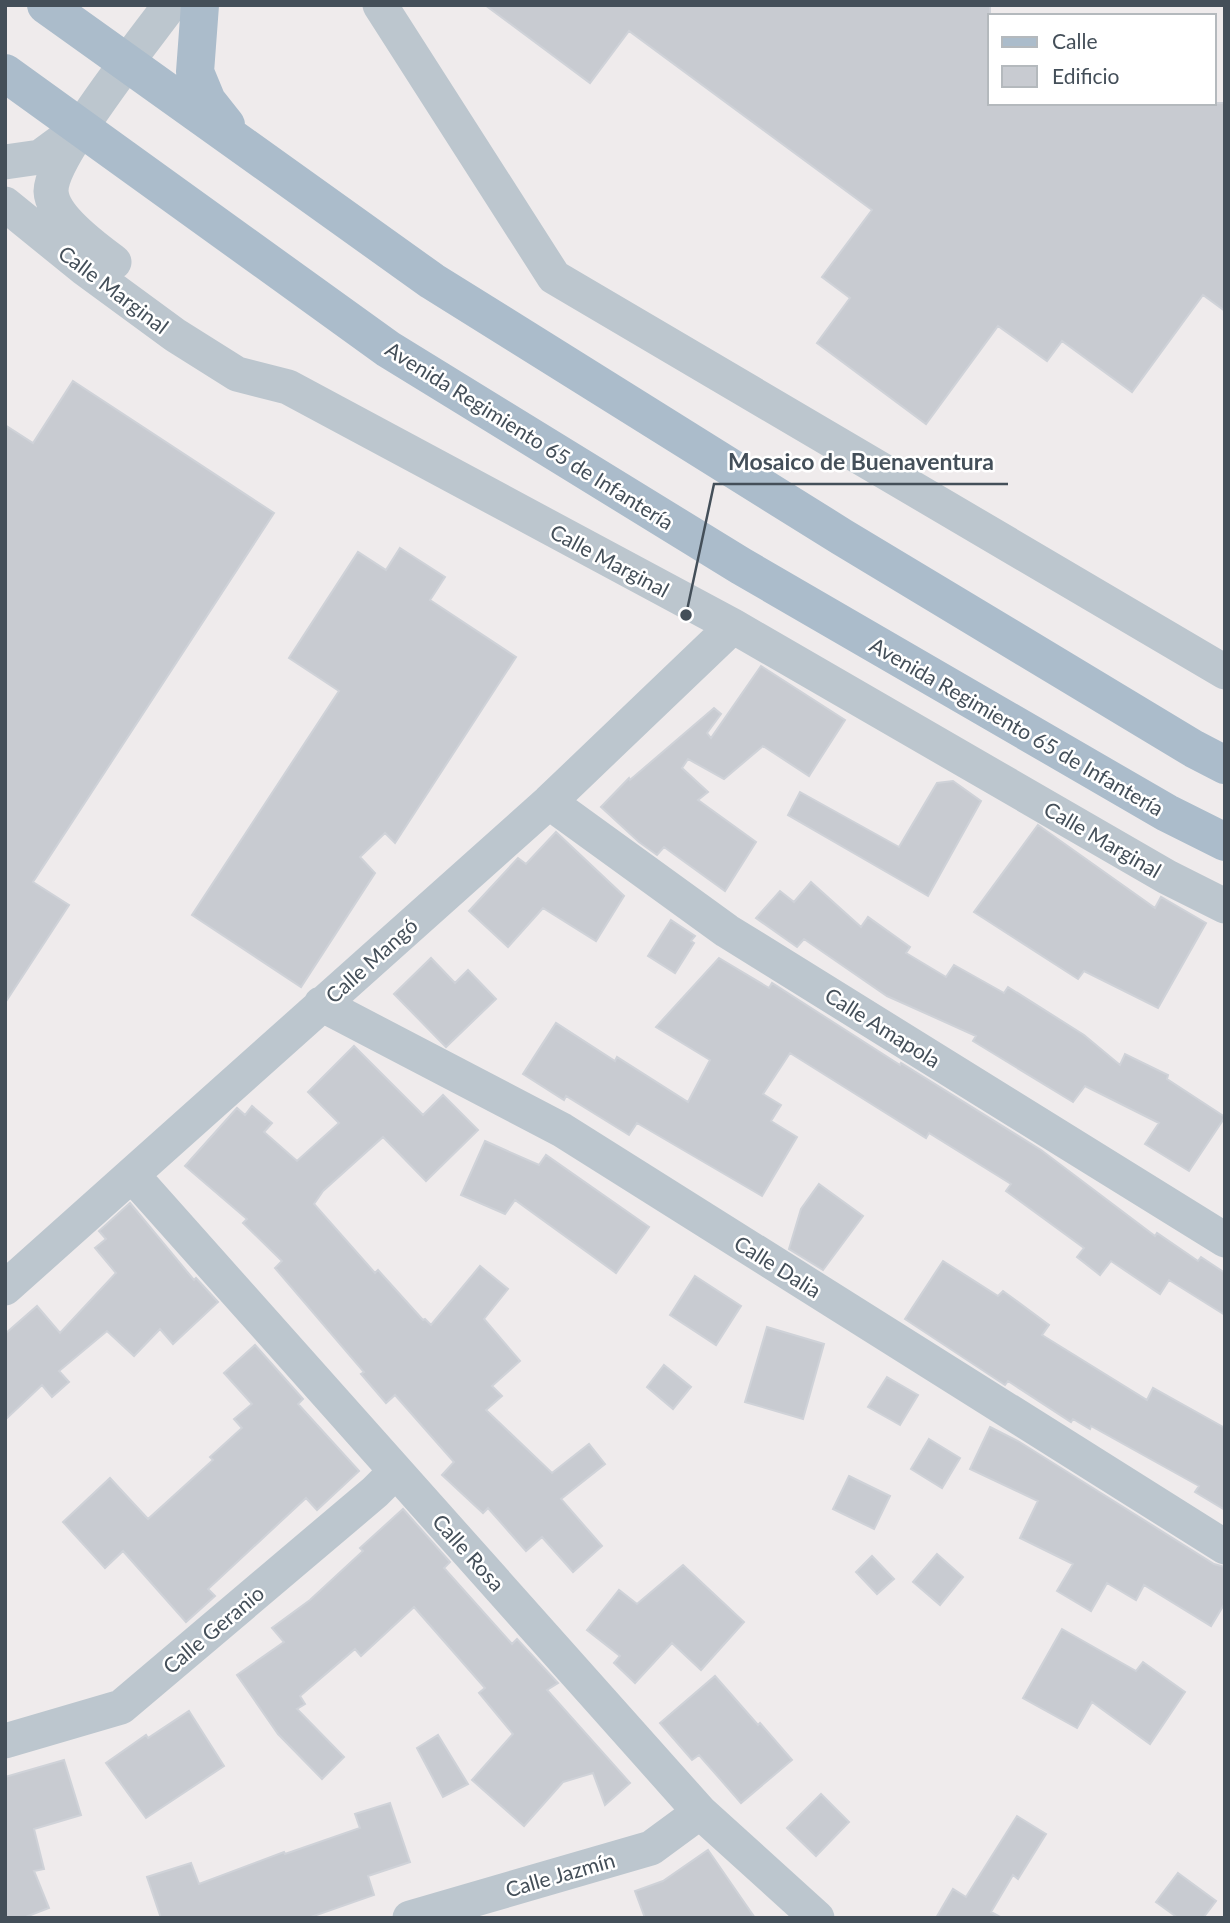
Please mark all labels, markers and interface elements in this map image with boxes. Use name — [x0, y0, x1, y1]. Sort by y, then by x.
legend — [988, 14, 1216, 105]
text: Calle — [1052, 28, 1097, 53]
text: Edificio — [1052, 63, 1120, 88]
street label: Calle Marginal — [54, 240, 174, 338]
street label: Avenida Regimiento 65 de Infantería — [381, 336, 679, 534]
callout: Mosaico de Buenaventura — [714, 440, 1008, 484]
text: Mosaico de Buenaventura — [728, 447, 994, 475]
street label: Calle Marginal — [546, 518, 674, 602]
street label: Avenida Regimiento 65 de Infantería — [866, 631, 1168, 821]
street label: Calle Marginal — [1040, 795, 1166, 883]
street label: Calle Mangó — [320, 912, 422, 1008]
street label: Calle Amapola — [821, 982, 945, 1072]
street label: Calle Dalia — [730, 1230, 826, 1302]
street label: Calle Rosa — [428, 1508, 510, 1596]
street label: Calle Geranio — [158, 1580, 268, 1678]
street label: Calle Jazmín — [502, 1846, 618, 1902]

